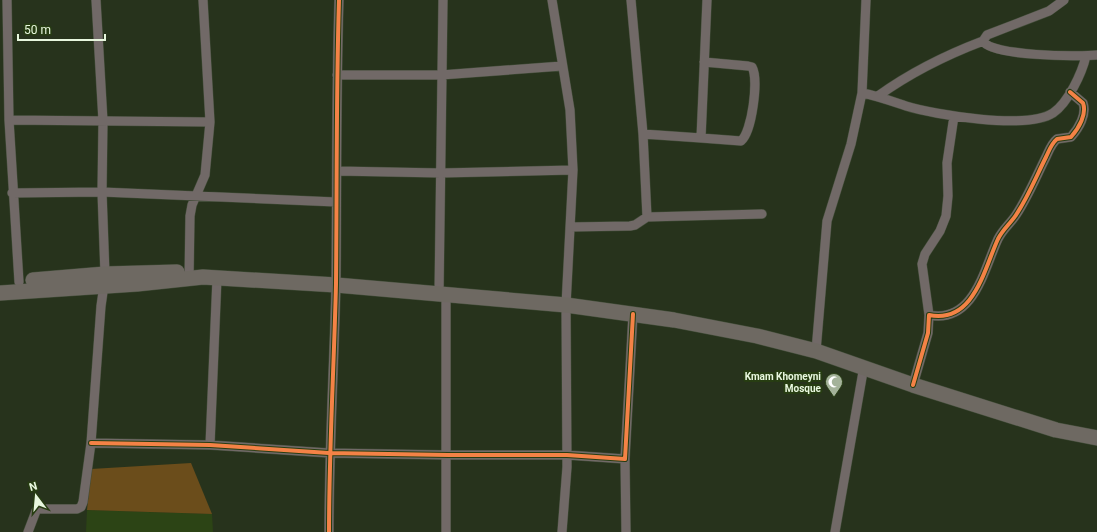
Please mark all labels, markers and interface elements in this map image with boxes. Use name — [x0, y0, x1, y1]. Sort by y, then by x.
scale bar — [18, 16, 105, 42]
text: 50 m — [24, 23, 51, 37]
place label: Kmam Khomeyni Mosque — [745, 371, 822, 394]
mosque icon: Kmam Khomeyni Mosque — [824, 372, 844, 397]
north arrow — [16, 476, 56, 516]
text: N — [28, 479, 39, 494]

